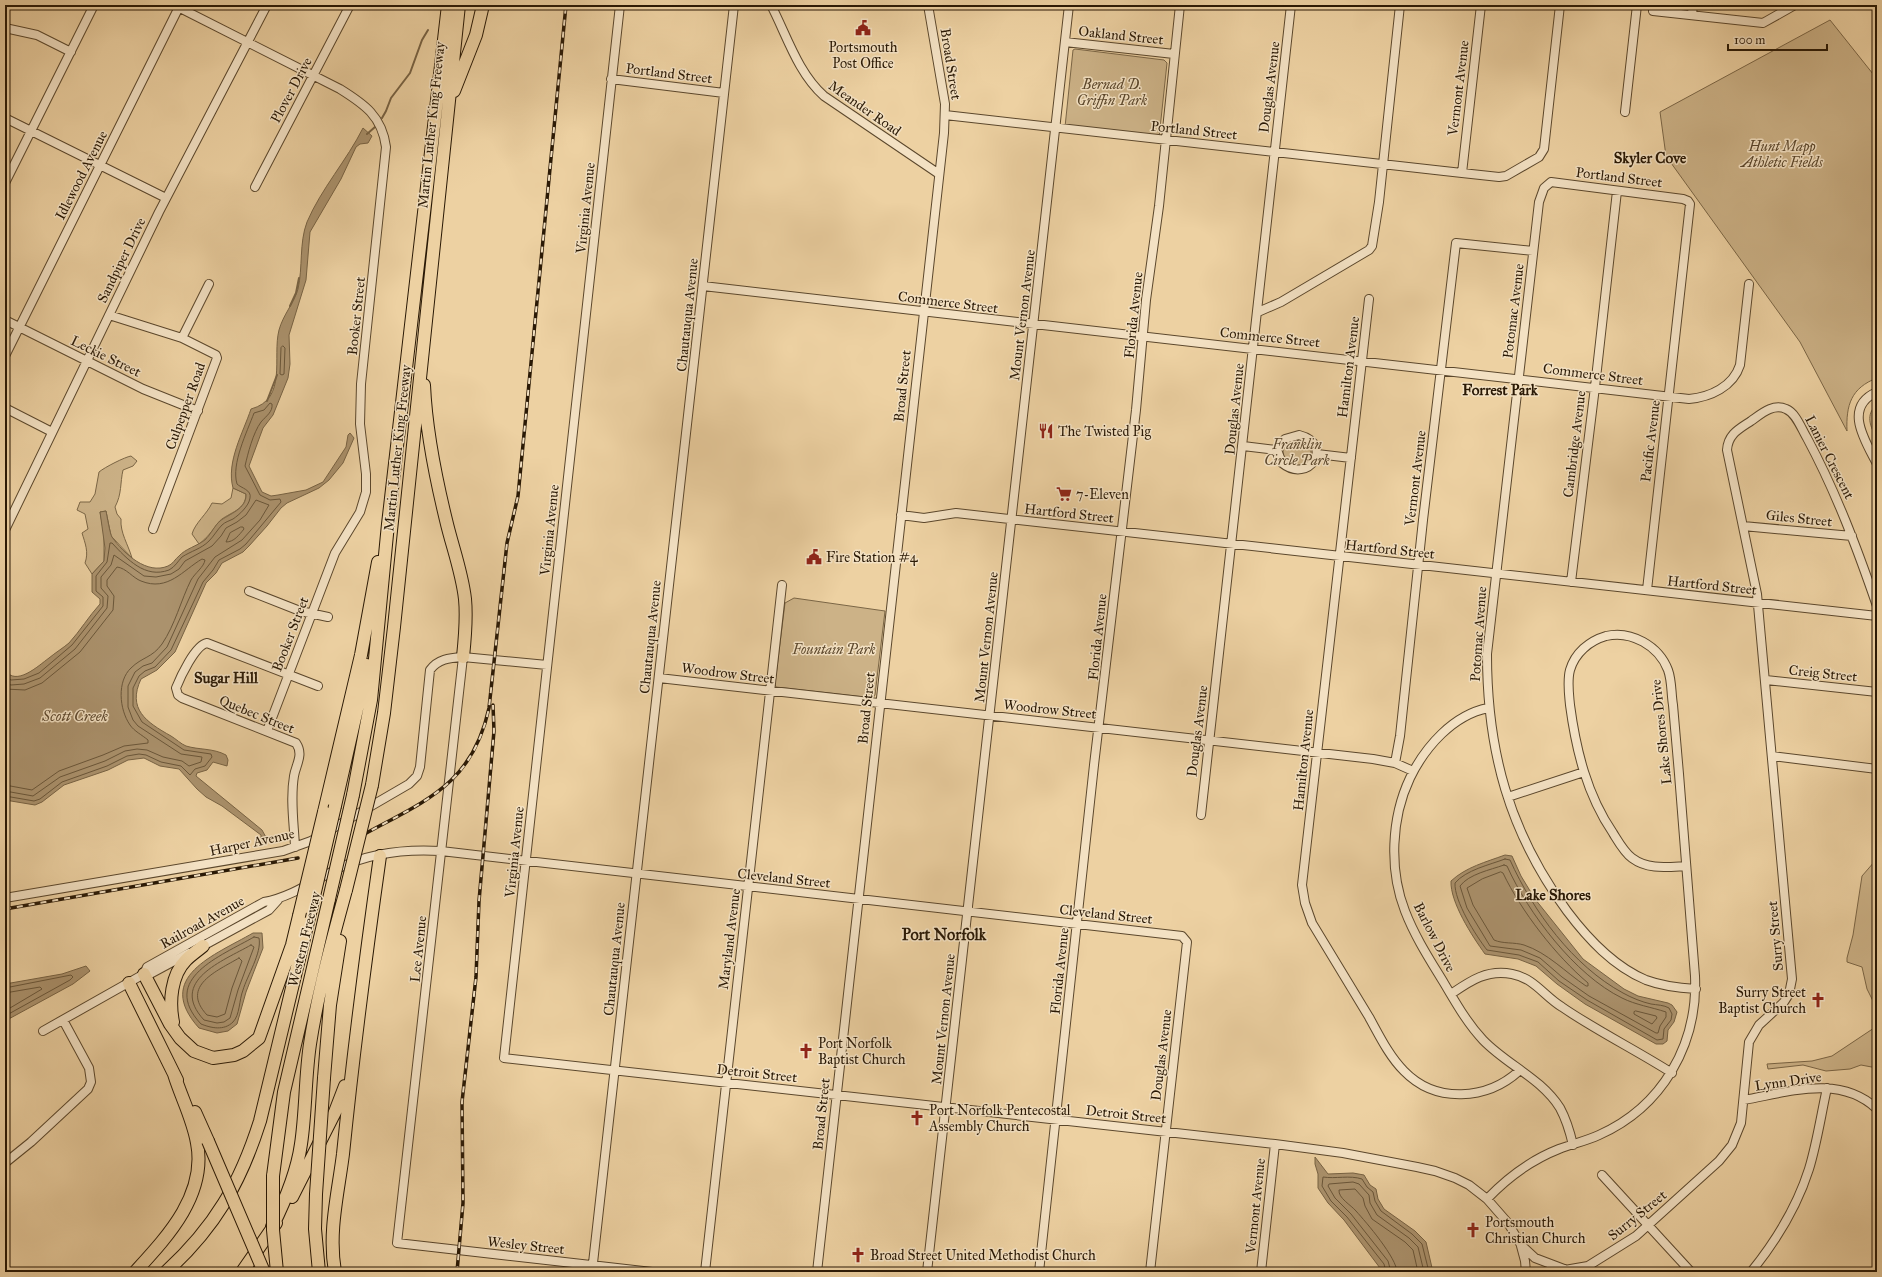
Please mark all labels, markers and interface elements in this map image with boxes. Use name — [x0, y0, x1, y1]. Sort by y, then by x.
public building icon: Portsmouth Post Office — [854, 19, 872, 37]
street label: Oakland Street — [1078, 23, 1164, 48]
scale bar — [1728, 26, 1827, 52]
street label: Broad Street — [936, 27, 965, 101]
text: 100 m — [1734, 33, 1765, 47]
place label: Portsmouth Post Office — [828, 39, 898, 72]
street label: Vermont Avenue — [1444, 39, 1473, 138]
street label: Martin Luther King Freeway — [414, 40, 449, 209]
street label: Douglas Avenue — [1255, 40, 1284, 134]
street label: Plover Drive — [267, 54, 316, 126]
street label: Portland Street — [625, 60, 713, 87]
park label: Bernad D. Griffin Park — [1077, 76, 1148, 109]
street label: Meander Road — [825, 77, 904, 140]
street label: Portland Street — [1150, 117, 1238, 144]
street label: Idlewood Avenue — [52, 128, 111, 223]
park label: Hunt Mapp Athletic Fields — [1739, 138, 1824, 171]
district label: Skyler Cove — [1614, 149, 1687, 168]
street label: Virginia Avenue — [572, 161, 599, 255]
street label: Portland Street — [1575, 164, 1663, 191]
street label: Sandpiper Drive — [93, 215, 150, 306]
street label: Mount Vernon Avenue — [1006, 249, 1039, 381]
street label: Chautauqua Avenue — [673, 257, 703, 373]
street label: Potomac Avenue — [1499, 262, 1528, 360]
street label: Florida Avenue — [1120, 271, 1147, 359]
street label: Booker Street — [344, 276, 369, 356]
street label: Commerce Street — [897, 288, 999, 317]
street label: Hamilton Avenue — [1334, 315, 1363, 419]
street label: Commerce Street — [1219, 324, 1321, 351]
street label: Leckie Street — [68, 332, 144, 381]
street label: Broad Street — [890, 349, 915, 423]
street label: Culpepper Road — [162, 360, 209, 452]
street label: Commerce Street — [1542, 360, 1644, 389]
street label: Douglas Avenue — [1221, 362, 1248, 456]
street label: Martin Luther King Freeway — [380, 363, 415, 532]
district label: Forrest Park — [1462, 381, 1539, 399]
street label: Cambridge Avenue — [1560, 390, 1589, 498]
street label: Pacific Avenue — [1637, 399, 1664, 483]
street label: Lanier Crescent — [1801, 413, 1858, 502]
restaurant icon: The Twisted Pig — [1037, 422, 1055, 440]
place label: The Twisted Pig — [1058, 423, 1151, 440]
street label: Vermont Avenue — [1401, 429, 1430, 528]
park label: Franklin Circle Park — [1264, 436, 1330, 469]
street label: Virginia Avenue — [536, 483, 563, 577]
supermarket icon: 7-Eleven — [1055, 485, 1073, 503]
place label: 7-Eleven — [1076, 486, 1129, 503]
street label: Hartford Street — [1023, 500, 1115, 527]
street label: Giles Street — [1765, 507, 1833, 530]
street label: Hartford Street — [1344, 536, 1436, 563]
public building icon: Fire Station #4 — [805, 548, 823, 566]
place label: Fire Station #4 — [826, 549, 919, 566]
street label: Mount Vernon Avenue — [971, 571, 1002, 703]
street label: Hartford Street — [1666, 572, 1758, 599]
street label: Chautauqua Avenue — [636, 579, 666, 695]
street label: Potomac Avenue — [1467, 586, 1490, 682]
street label: Florida Avenue — [1084, 593, 1111, 681]
street label: Booker Street — [268, 594, 313, 674]
park label: Fountain Park — [791, 641, 876, 658]
street label: Woodrow Street — [681, 659, 775, 688]
street label: Creig Street — [1788, 661, 1858, 686]
district label: Sugar Hill — [194, 669, 259, 688]
street label: Broad Street — [854, 671, 879, 745]
street label: Lake Shores Drive — [1647, 678, 1675, 785]
street label: Douglas Avenue — [1183, 684, 1212, 778]
street label: Quebec Street — [217, 692, 297, 737]
street label: Woodrow Street — [1003, 696, 1097, 723]
water label: Scott Creek — [41, 707, 108, 725]
street label: Hamilton Avenue — [1290, 708, 1317, 812]
street label: Virginia Avenue — [501, 805, 528, 899]
street label: Harper Avenue — [208, 825, 296, 860]
street label: Cleveland Street — [737, 865, 831, 892]
district label: Lake Shores — [1515, 886, 1591, 904]
street label: Maryland Avenue — [715, 888, 744, 990]
street label: Western Freeway — [284, 889, 325, 988]
street label: Railroad Avenue — [157, 892, 247, 953]
street label: Barlow Drive — [1410, 900, 1459, 975]
street label: Surry Street — [1764, 900, 1787, 972]
street label: Chautauqua Avenue — [600, 901, 630, 1017]
street label: Cleveland Street — [1059, 901, 1153, 928]
street label: Lee Avenue — [407, 915, 430, 983]
district label: Port Norfolk — [902, 925, 987, 944]
street label: Florida Avenue — [1046, 927, 1073, 1015]
street label: Mount Vernon Avenue — [928, 953, 959, 1085]
place label: Surry Street Baptist Church — [1718, 984, 1806, 1017]
church icon: Surry Street Baptist Church — [1809, 991, 1827, 1009]
street label: Douglas Avenue — [1147, 1008, 1176, 1102]
place label: Port Norfolk Baptist Church — [818, 1035, 906, 1068]
church icon: Port Norfolk Baptist Church — [797, 1042, 815, 1060]
street label: Detroit Street — [716, 1061, 798, 1086]
street label: Lynn Drive — [1754, 1068, 1823, 1095]
street label: Broad Street — [809, 1077, 834, 1151]
place label: Port Norfolk Pentecostal Assembly Church — [928, 1102, 1071, 1135]
street label: Detroit Street — [1085, 1102, 1167, 1127]
church icon: Port Norfolk Pentecostal Assembly Church — [908, 1109, 926, 1127]
street label: Vermont Avenue — [1242, 1157, 1269, 1256]
street label: Surry Street — [1605, 1187, 1670, 1244]
place label: Portsmouth Christian Church — [1485, 1214, 1586, 1247]
church icon: Portsmouth Christian Church — [1464, 1221, 1482, 1239]
street label: Wesley Street — [487, 1233, 565, 1258]
church icon: Broad Street United Methodist Church — [849, 1246, 867, 1264]
place label: Broad Street United Methodist Church — [870, 1247, 1096, 1264]

